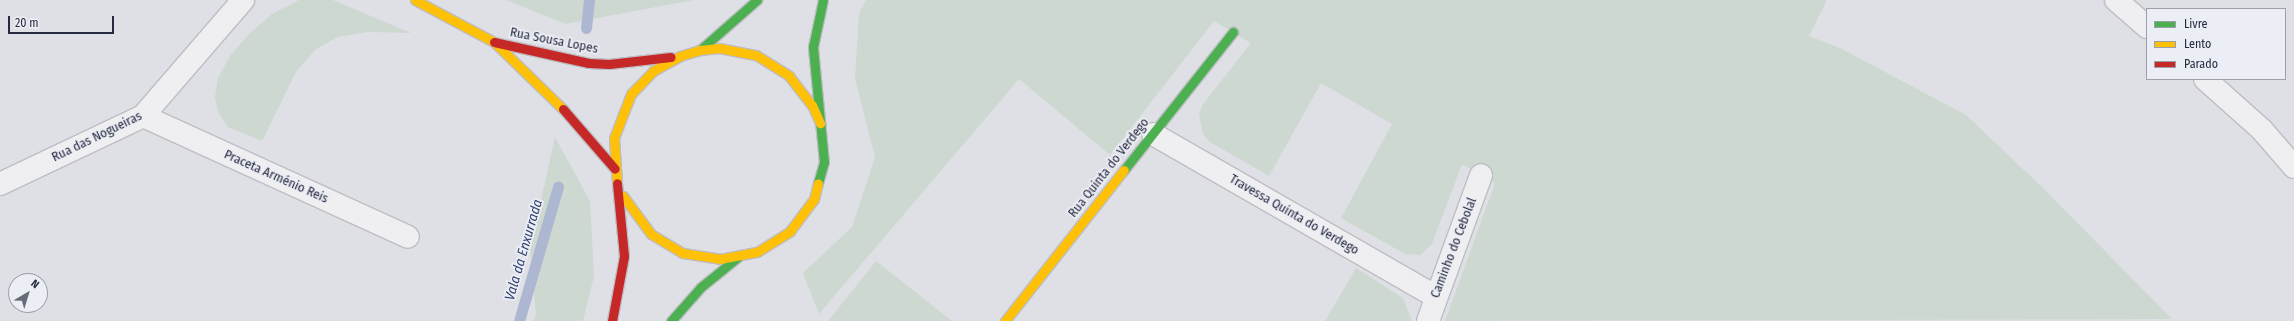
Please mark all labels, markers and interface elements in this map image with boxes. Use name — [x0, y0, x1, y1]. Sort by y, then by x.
scale bar — [10, 8, 116, 34]
legend — [2146, 8, 2286, 80]
text: 20 m — [15, 16, 39, 30]
text: Livre — [2184, 17, 2207, 31]
street label: Rua Sousa Lopes — [509, 25, 599, 57]
text: Lento — [2184, 37, 2211, 51]
text: Parado — [2184, 57, 2218, 71]
street label: Rua das Nogueiras — [49, 108, 145, 166]
street label: Rua Quinta do Verdego — [1065, 115, 1153, 221]
street label: Praceta Arménio Reis — [222, 147, 330, 207]
street label: Travessa Quinta do Verdego — [1226, 172, 1362, 258]
street label: Caminho do Cebolal — [1428, 196, 1480, 300]
water label: Vala da Enxurrada — [502, 198, 546, 302]
north arrow — [8, 273, 48, 313]
text: N — [28, 277, 42, 291]

